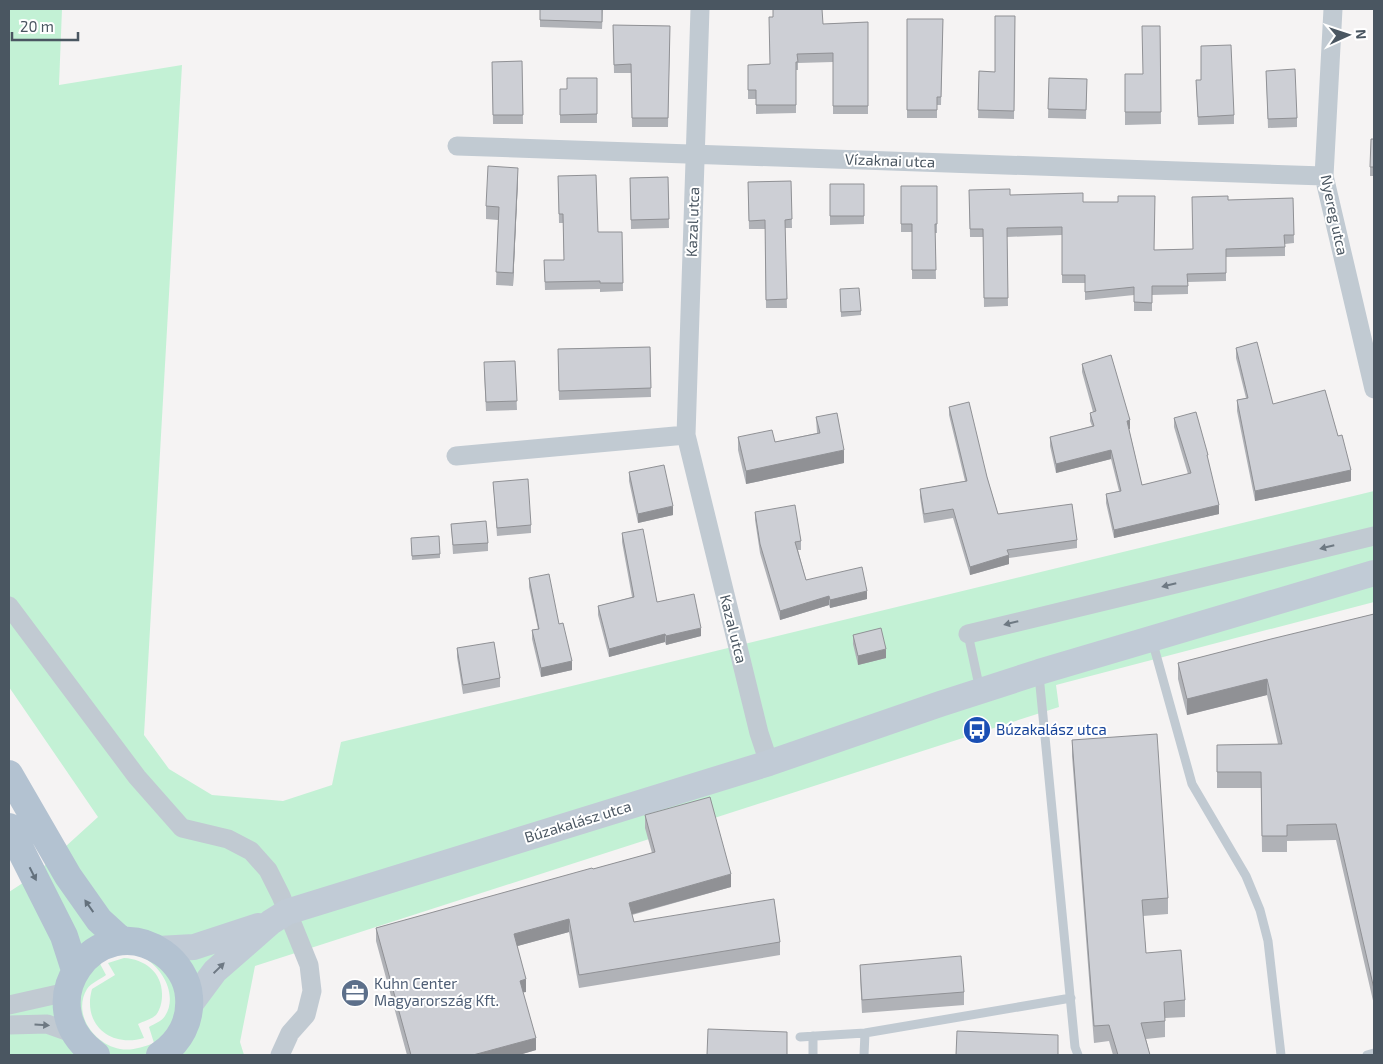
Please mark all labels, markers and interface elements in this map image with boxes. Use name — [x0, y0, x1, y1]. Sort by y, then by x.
scale bar — [12, 10, 79, 42]
north arrow — [1323, 10, 1373, 60]
text: 20 m — [20, 17, 54, 35]
text: N — [1353, 29, 1370, 40]
street label: Vízaknai utca — [845, 149, 935, 171]
street label: Nyereg utca — [1318, 173, 1352, 257]
street label: Kazal utca — [682, 187, 702, 257]
one-way arrow — [1319, 543, 1334, 551]
one-way arrow — [1161, 581, 1176, 589]
street label: Kazal utca — [717, 592, 751, 665]
one-way arrow — [1003, 619, 1018, 627]
bus stop icon: Búzakalász utca — [962, 715, 992, 745]
place label: Búzakalász utca — [996, 720, 1107, 738]
street label: Búzakalász utca — [522, 796, 633, 846]
one-way arrow — [29, 867, 38, 882]
one-way arrow — [84, 899, 94, 913]
one-way arrow — [212, 962, 224, 974]
place label: Kuhn Center Magyarország Kft. — [374, 974, 499, 1009]
office icon: Kuhn Center Magyarország Kft. — [340, 978, 370, 1008]
one-way arrow — [35, 1021, 51, 1029]

